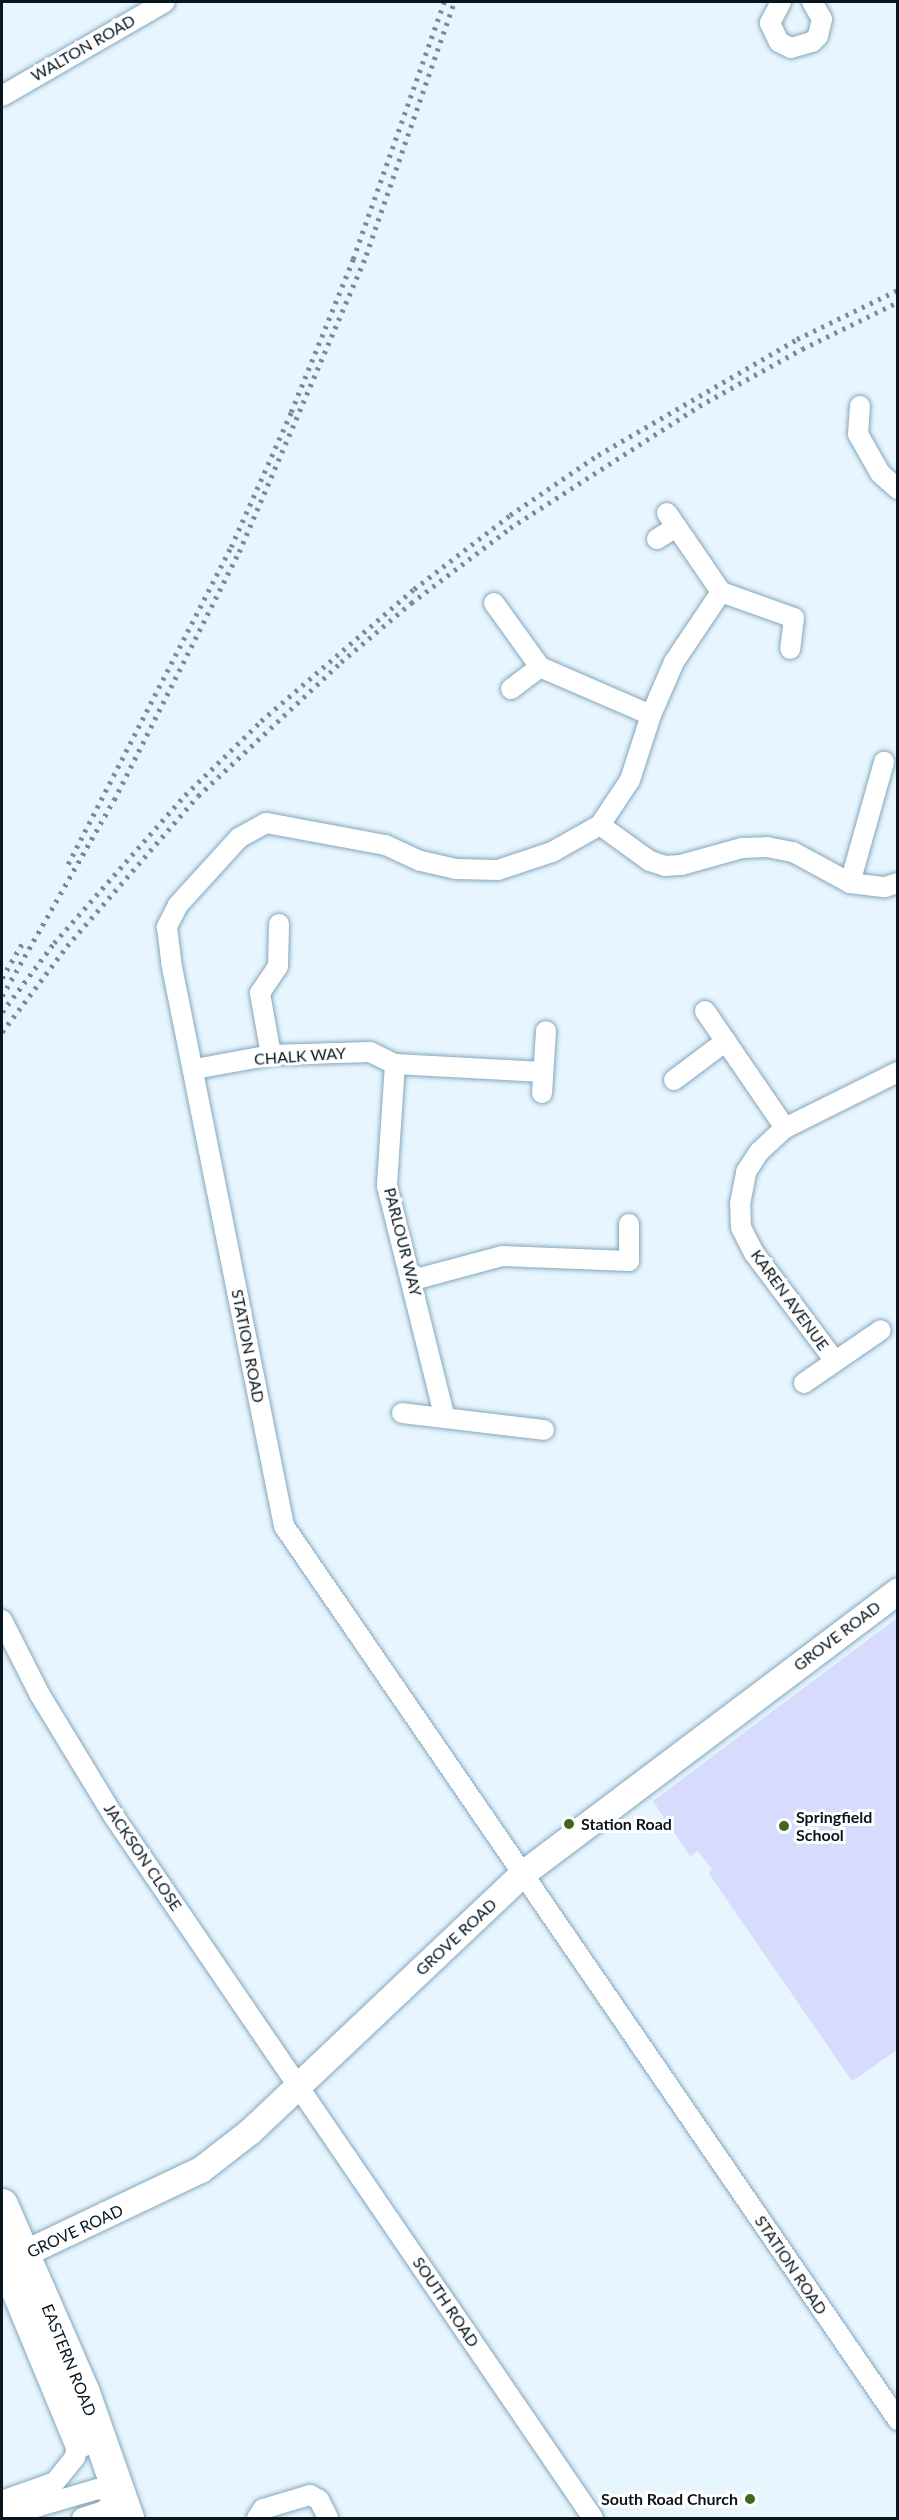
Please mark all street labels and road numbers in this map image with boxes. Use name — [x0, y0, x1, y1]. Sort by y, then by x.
street label: WALTON ROAD — [28, 10, 138, 86]
street label: CHALK WAY — [253, 1043, 347, 1069]
street label: PARLOUR WAY — [380, 1186, 426, 1298]
street label: KAREN AVENUE — [747, 1246, 833, 1354]
street label: STATION ROAD — [228, 1288, 268, 1404]
street label: GROVE ROAD — [790, 1597, 884, 1675]
street label: JACKSON CLOSE — [100, 1800, 186, 1914]
street label: GROVE ROAD — [412, 1895, 500, 1979]
street label: GROVE ROAD — [24, 2200, 126, 2262]
street label: STATION ROAD — [751, 2212, 831, 2318]
street label: SOUTH ROAD — [409, 2253, 483, 2351]
street label: EASTERN ROAD — [38, 2301, 100, 2419]

